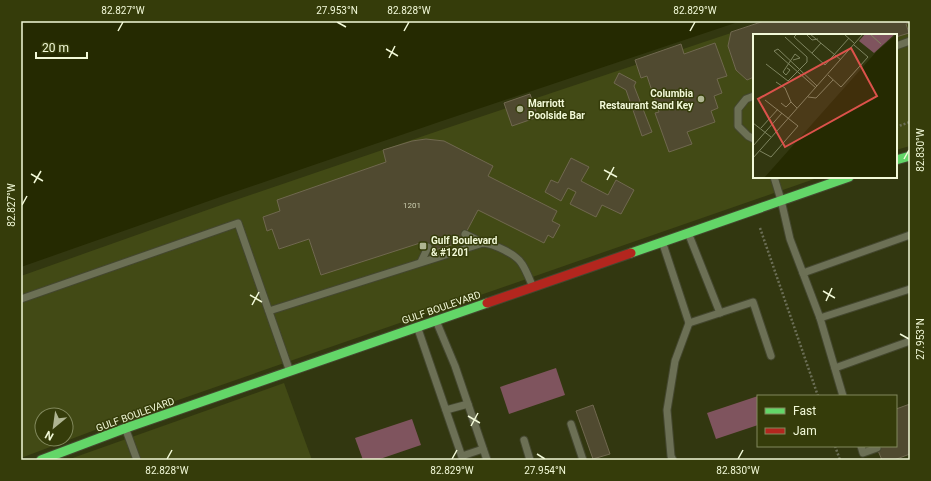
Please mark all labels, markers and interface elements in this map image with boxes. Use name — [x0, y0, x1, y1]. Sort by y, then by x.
text: 82.827°W — [101, 5, 145, 16]
text: 27.953°N — [316, 5, 358, 16]
text: 82.828°W — [387, 5, 431, 16]
text: 82.829°W — [673, 5, 717, 16]
scale bar — [36, 34, 87, 60]
inset map — [753, 34, 897, 178]
text: 20 m — [42, 41, 69, 55]
place label: Columbia Restaurant Sand Key — [600, 88, 694, 111]
marker: Columbia Restaurant Sand Key — [696, 94, 706, 104]
place label: Marriott Poolside Bar — [528, 98, 585, 121]
marker: Marriott Poolside Bar — [515, 104, 525, 114]
text: 82.830°W — [915, 128, 926, 172]
text: 82.827°W — [6, 183, 17, 227]
house number: 1201 — [403, 201, 421, 210]
place label: Gulf Boulevard & #1201 — [431, 235, 498, 258]
marker: Gulf Boulevard & #1201 — [418, 241, 428, 251]
street label: GULF BOULEVARD — [400, 289, 482, 326]
text: 27.953°N — [915, 318, 926, 360]
street label: GULF BOULEVARD — [94, 395, 176, 434]
legend — [757, 395, 897, 447]
text: Fast — [793, 404, 816, 418]
north arrow — [34, 407, 74, 447]
text: Jam — [793, 424, 817, 438]
text: N — [43, 428, 56, 443]
text: 82.828°W — [145, 465, 189, 476]
text: 82.829°W — [430, 465, 474, 476]
text: 27.954°N — [524, 465, 566, 476]
text: 82.830°W — [716, 465, 760, 476]

